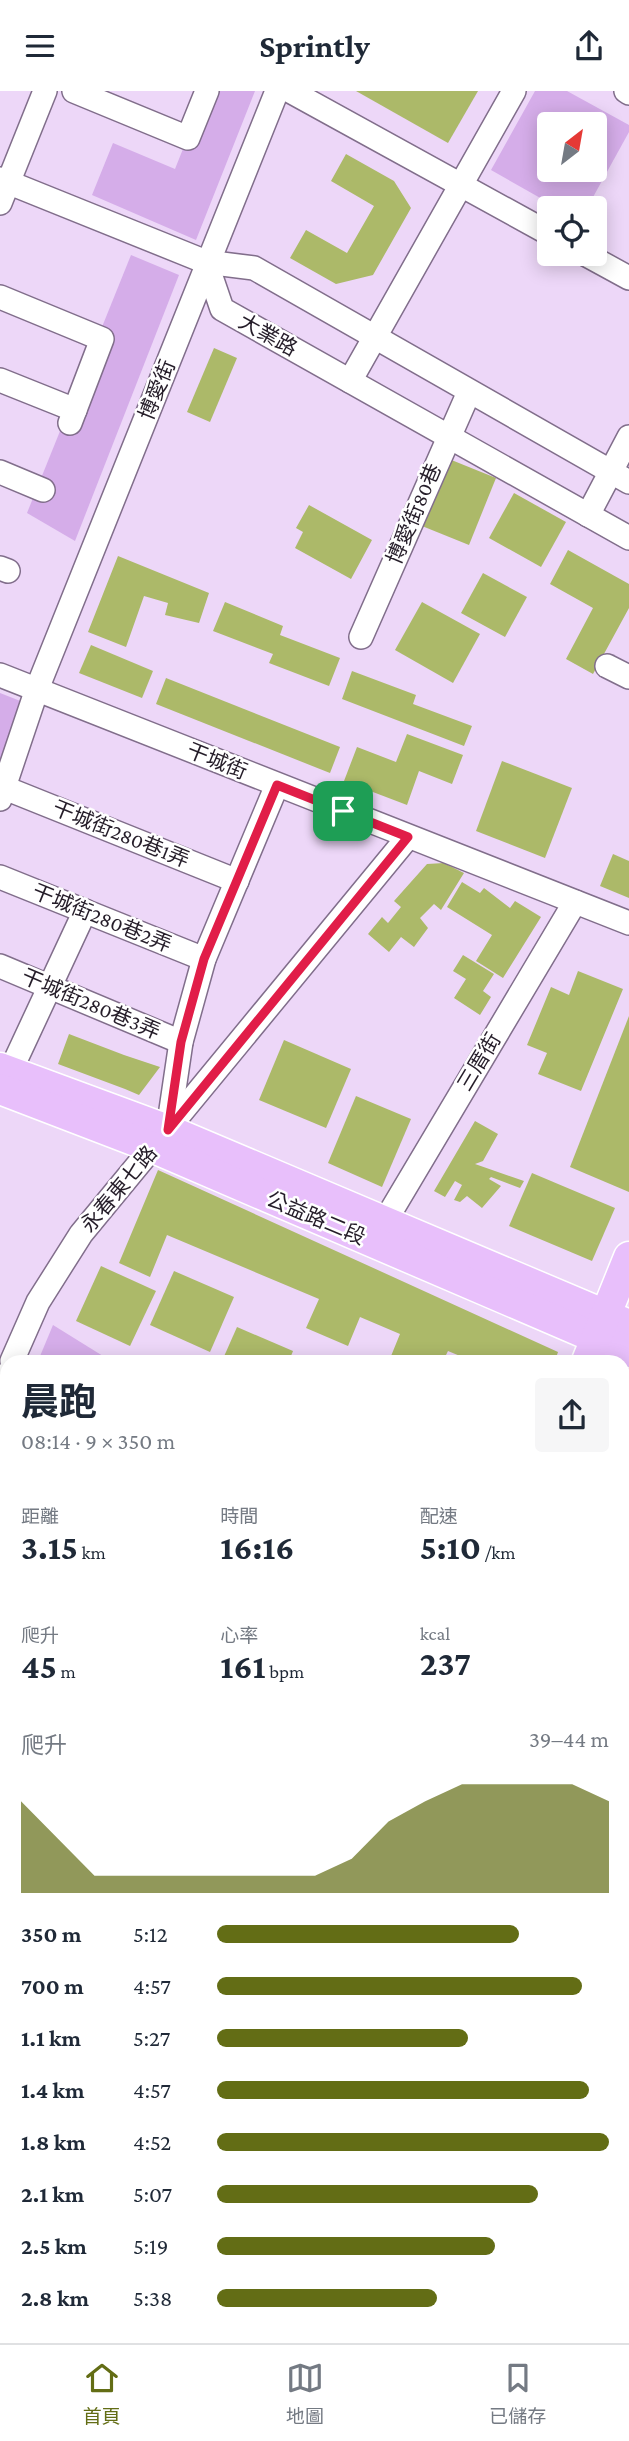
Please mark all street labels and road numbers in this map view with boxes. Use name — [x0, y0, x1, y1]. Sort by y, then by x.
street label: 大業路 — [235, 309, 301, 361]
street label: 博愛街 — [134, 356, 180, 424]
street label: 博愛街80巷 — [382, 460, 446, 568]
street label: 干城街 — [183, 738, 251, 784]
street label: 干城街280巷1弄 — [49, 796, 193, 872]
street label: 干城街280巷2弄 — [29, 879, 175, 957]
street label: 干城街280巷3弄 — [18, 964, 164, 1044]
street label: 三厝街 — [452, 1029, 506, 1095]
street label: 永春東七路 — [76, 1141, 162, 1237]
street label: 公益路二段 — [263, 1186, 369, 1250]

